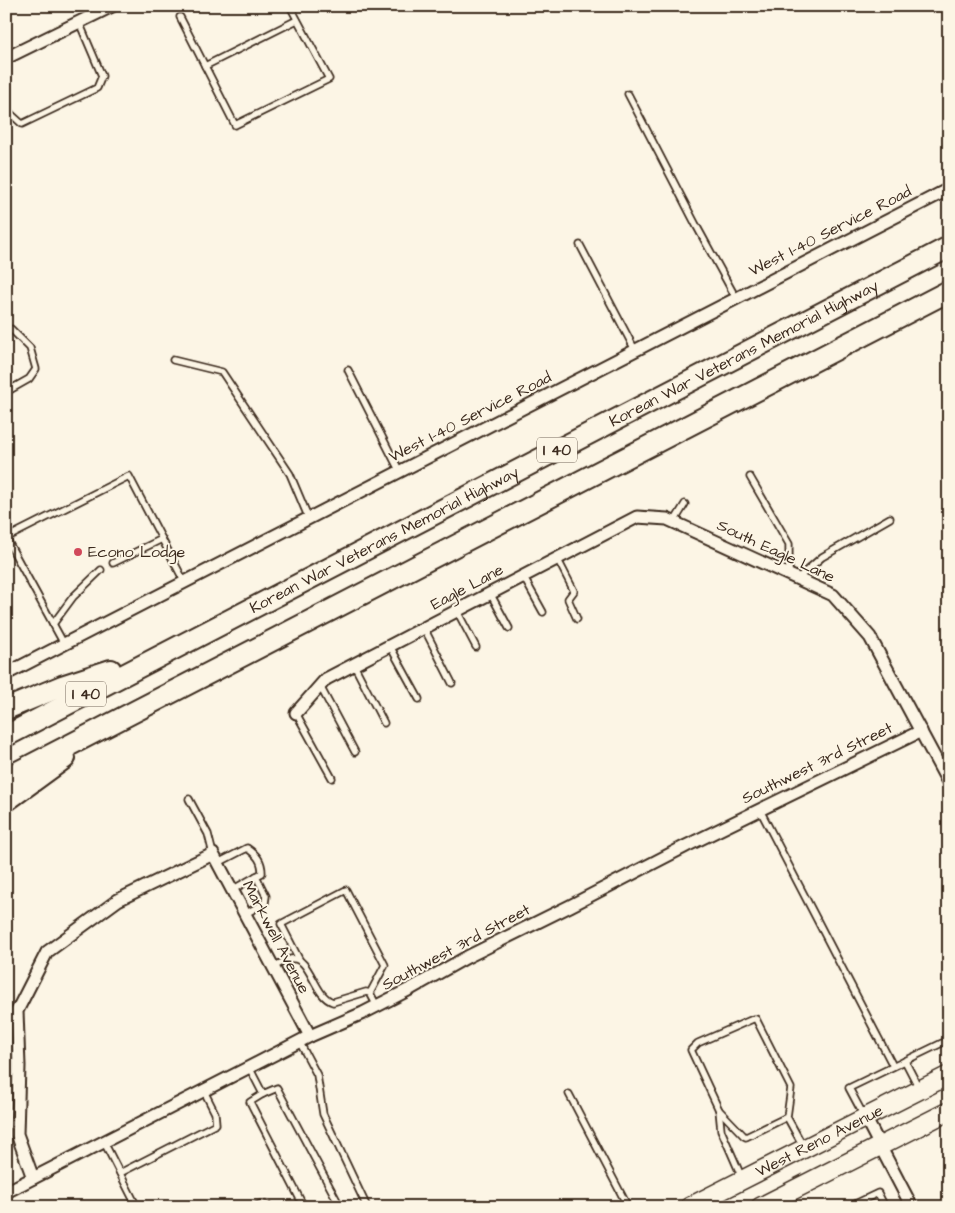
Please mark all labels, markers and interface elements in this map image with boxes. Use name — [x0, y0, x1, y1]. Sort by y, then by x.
street label: West I-40 Service Road — [745, 180, 915, 282]
street label: Korean War Veterans Memorial Highway — [605, 275, 883, 432]
street label: West I-40 Service Road — [385, 366, 555, 468]
road number: I 40 — [537, 438, 577, 462]
street label: Korean War Veterans Memorial Highway — [246, 461, 523, 619]
street label: South Eagle Lane — [713, 514, 839, 589]
place label: Econo Lodge — [88, 541, 186, 564]
marker: Econo Lodge — [72, 546, 84, 558]
street label: Eagle Lane — [427, 559, 508, 616]
road number: I 40 — [66, 682, 106, 706]
street label: Southwest 3rd Street — [738, 717, 897, 809]
street label: Markwell Avenue — [237, 877, 315, 998]
street label: Southwest 3rd Street — [378, 898, 535, 995]
street label: West Reno Avenue — [752, 1099, 887, 1182]

